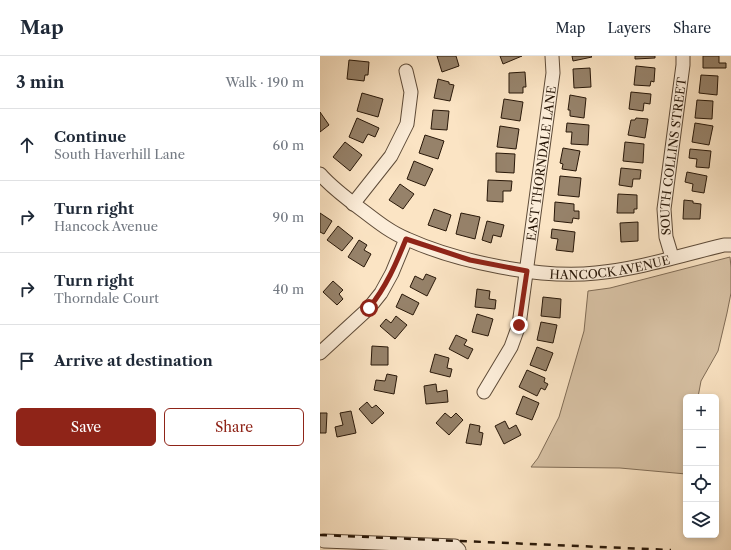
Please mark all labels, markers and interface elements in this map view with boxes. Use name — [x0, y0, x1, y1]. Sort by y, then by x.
text: Map — [20, 16, 64, 39]
text: Map — [555, 19, 585, 37]
text: Layers — [607, 19, 651, 37]
text: Share — [673, 19, 711, 37]
text: 3 min — [16, 72, 65, 92]
text: Walk · 190 m — [225, 74, 304, 90]
street label: SOUTH COLLINS STREET — [657, 77, 689, 236]
street label: EAST THORNDALE LANE — [523, 85, 559, 242]
text: Continue — [54, 127, 126, 146]
icon: ahead — [16, 134, 38, 156]
text: 60 m — [273, 137, 304, 153]
text: South Haverhill Lane — [54, 146, 185, 162]
text: Turn right — [54, 199, 134, 218]
icon: right — [16, 206, 38, 228]
text: 90 m — [273, 209, 304, 225]
text: Hancock Avenue — [54, 218, 158, 234]
street label: HANCOCK AVENUE — [549, 252, 671, 282]
text: Turn right — [54, 271, 134, 290]
icon: right — [16, 278, 38, 300]
text: 40 m — [273, 281, 304, 297]
text: Thorndale Court — [54, 290, 159, 306]
route start — [360, 299, 378, 317]
route end — [510, 316, 528, 334]
icon: arrive — [16, 350, 38, 372]
text: Arrive at destination — [54, 351, 213, 370]
map controls — [683, 394, 719, 538]
button: + — [683, 394, 719, 430]
button: Save — [16, 408, 156, 446]
button: Share — [164, 408, 304, 446]
button: − — [683, 430, 719, 466]
button: locate — [683, 466, 719, 502]
button: layers — [683, 502, 719, 538]

